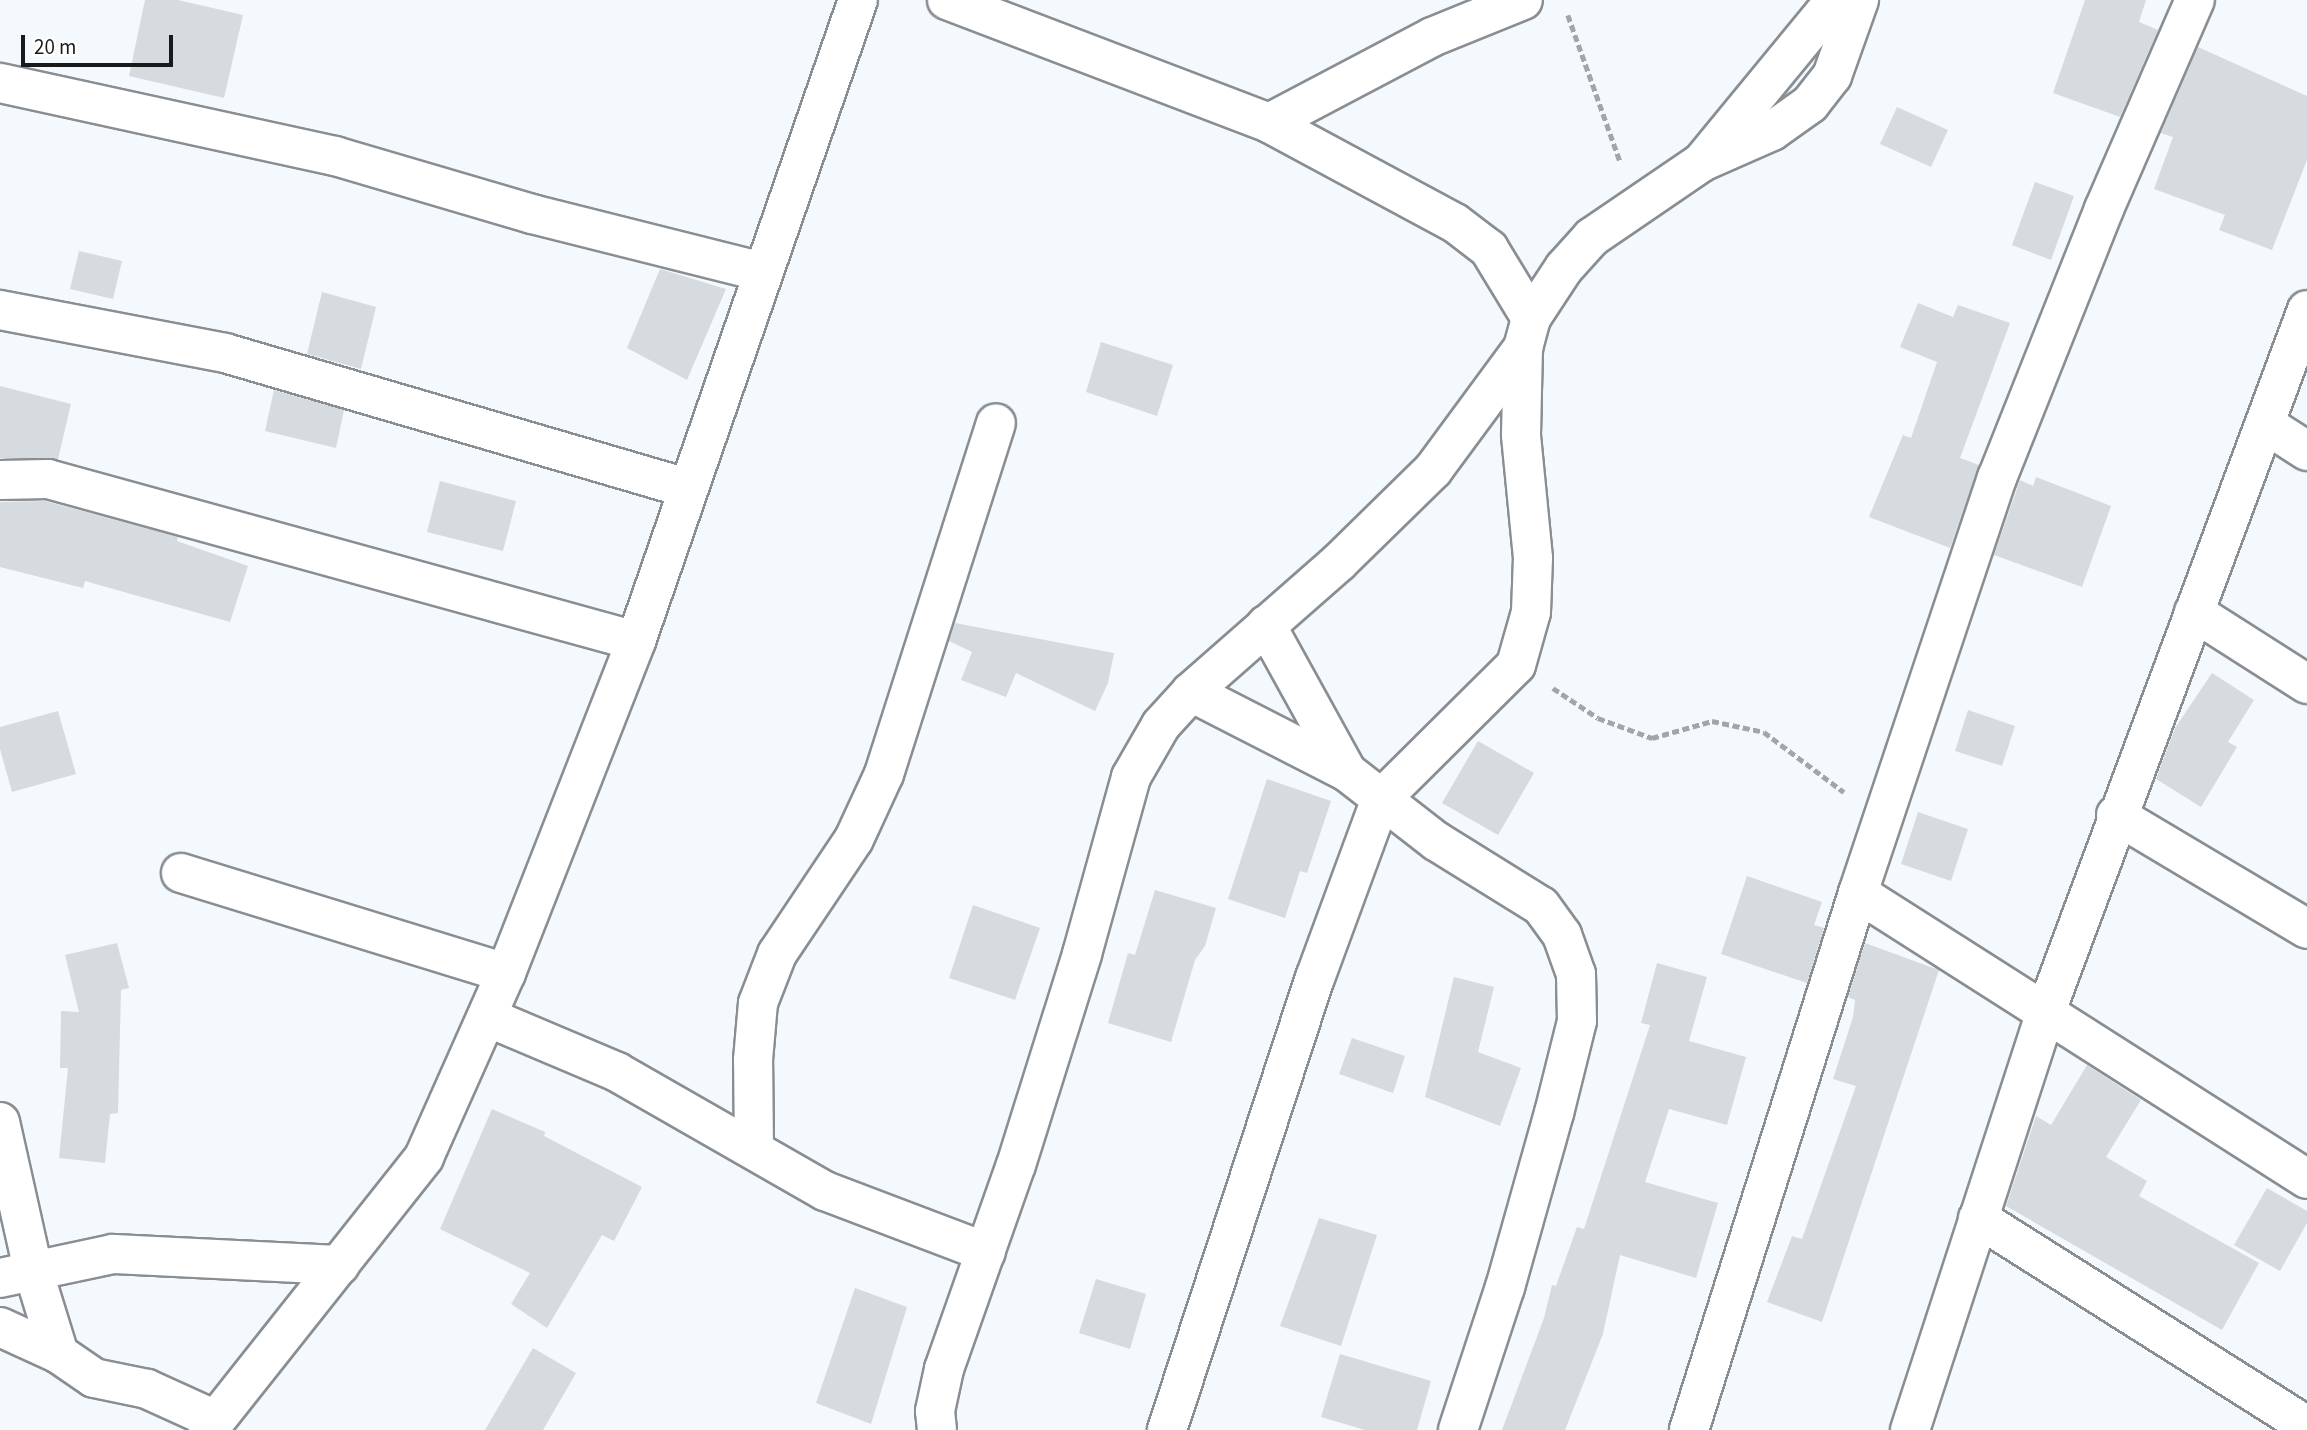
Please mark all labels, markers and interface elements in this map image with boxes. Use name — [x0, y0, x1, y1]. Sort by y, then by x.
scale bar — [24, 21, 177, 65]
text: 20 m — [34, 32, 76, 62]

